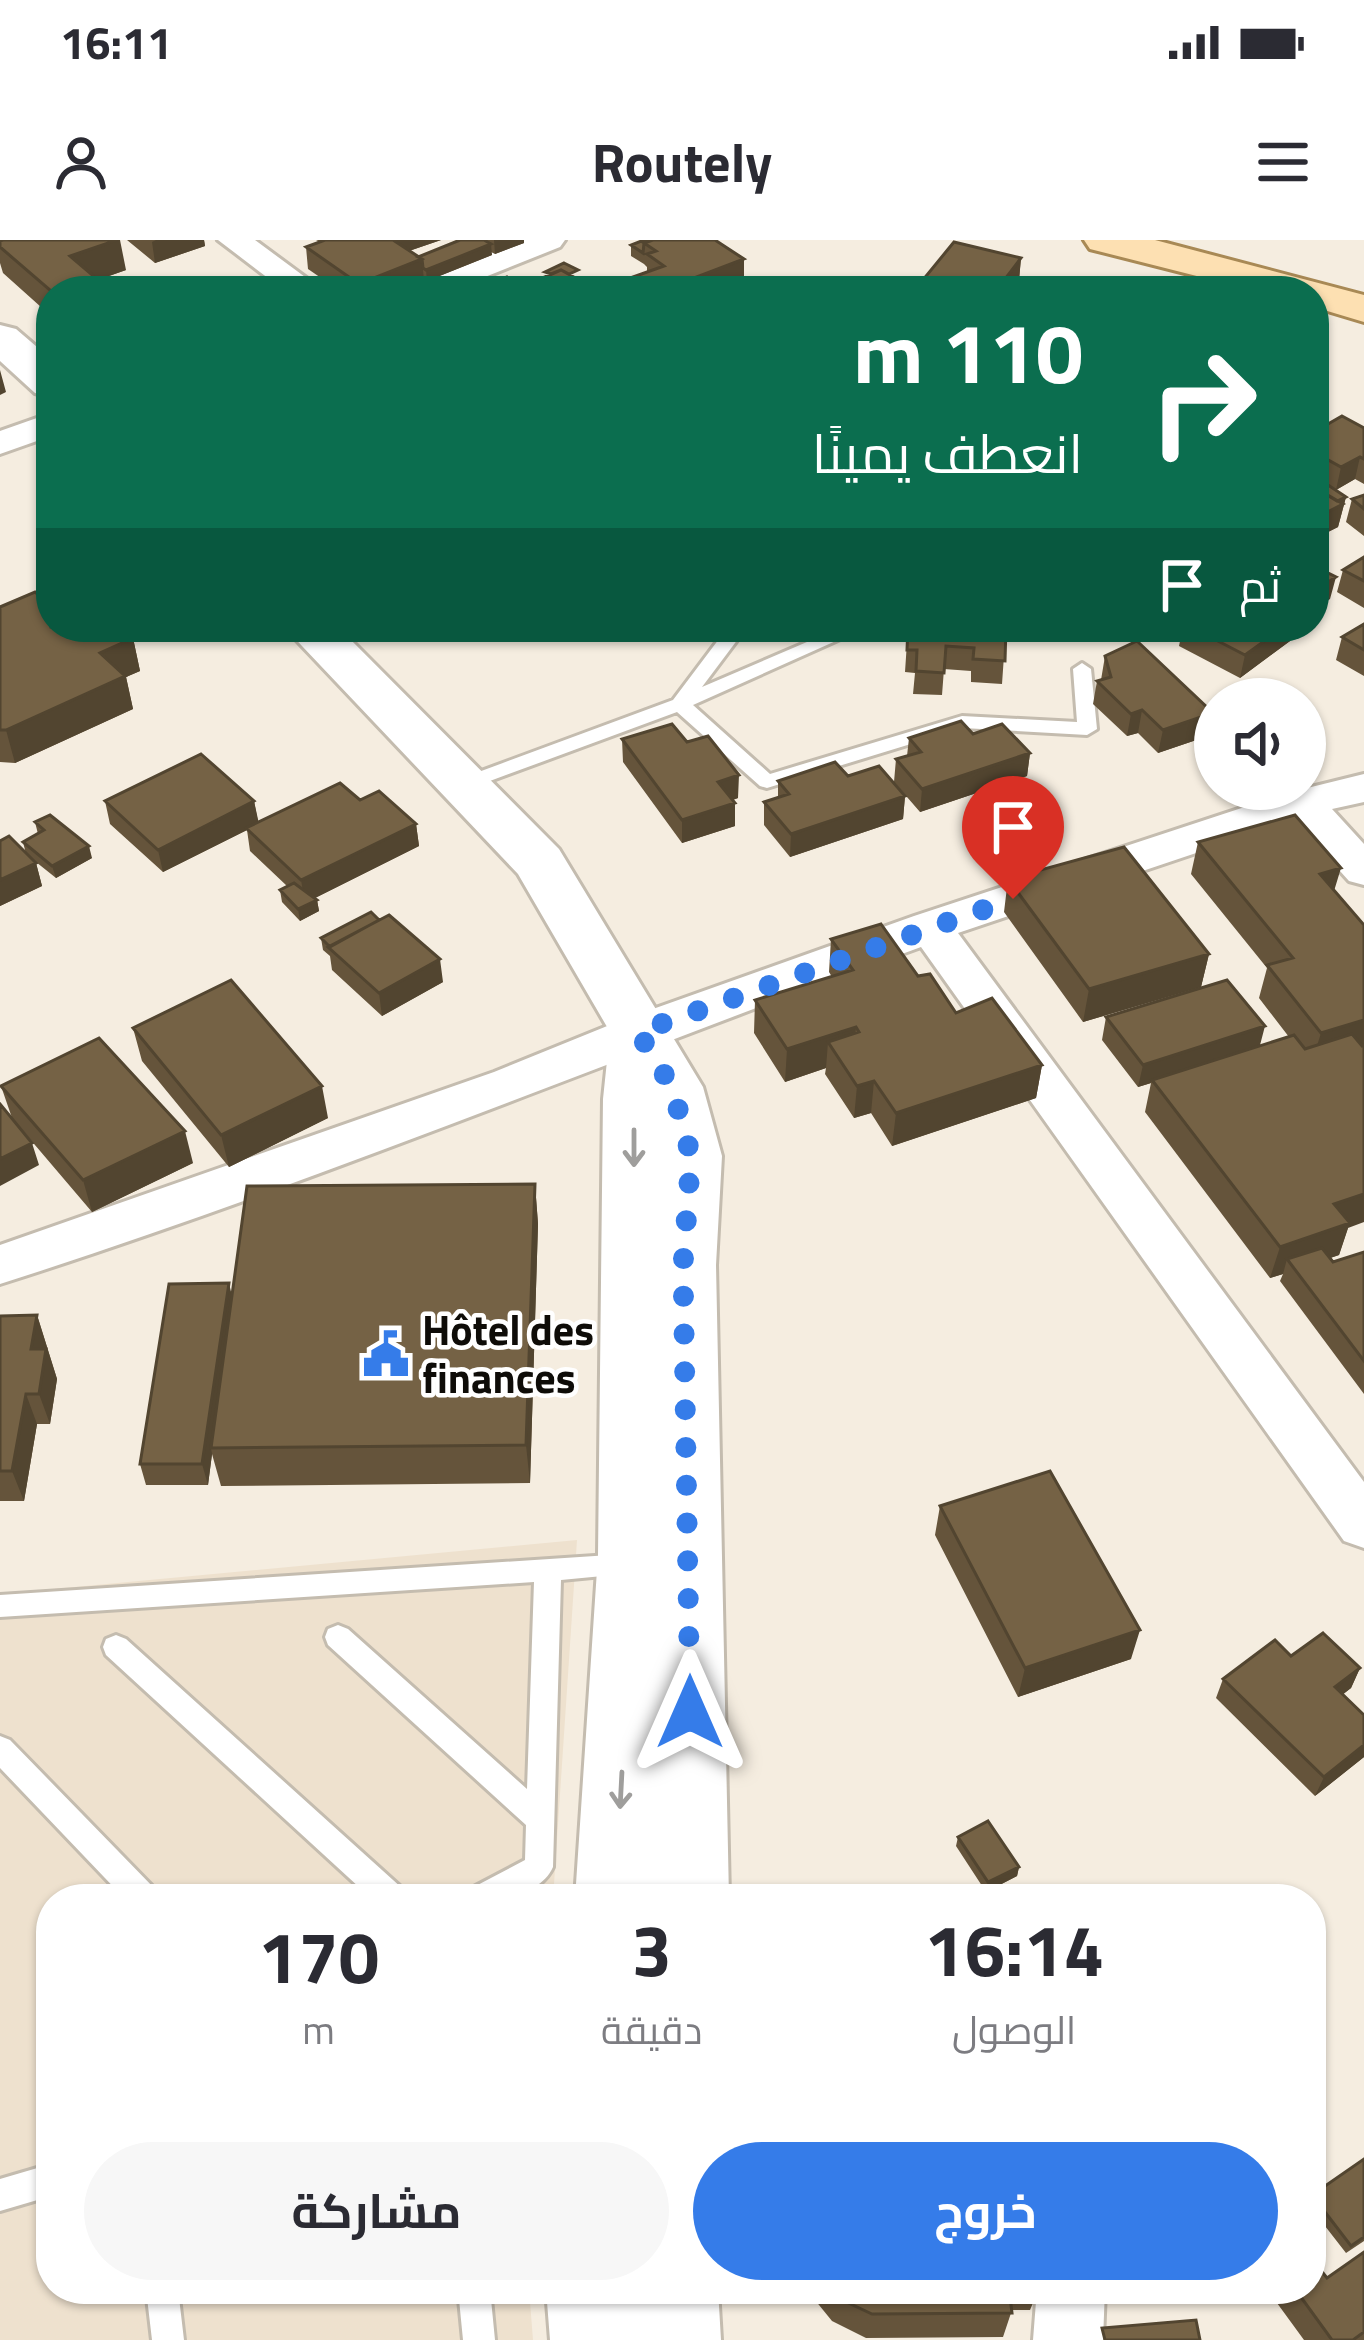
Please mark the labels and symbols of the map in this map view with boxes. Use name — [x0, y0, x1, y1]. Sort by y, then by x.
pin — [962, 776, 1064, 899]
one-way arrow — [623, 1128, 645, 1167]
place label: Hôtel des finances — [422, 1297, 594, 1409]
public building icon: Hôtel des finances — [361, 1329, 411, 1379]
position arrow — [627, 1649, 753, 1775]
one-way arrow — [609, 1770, 632, 1809]

